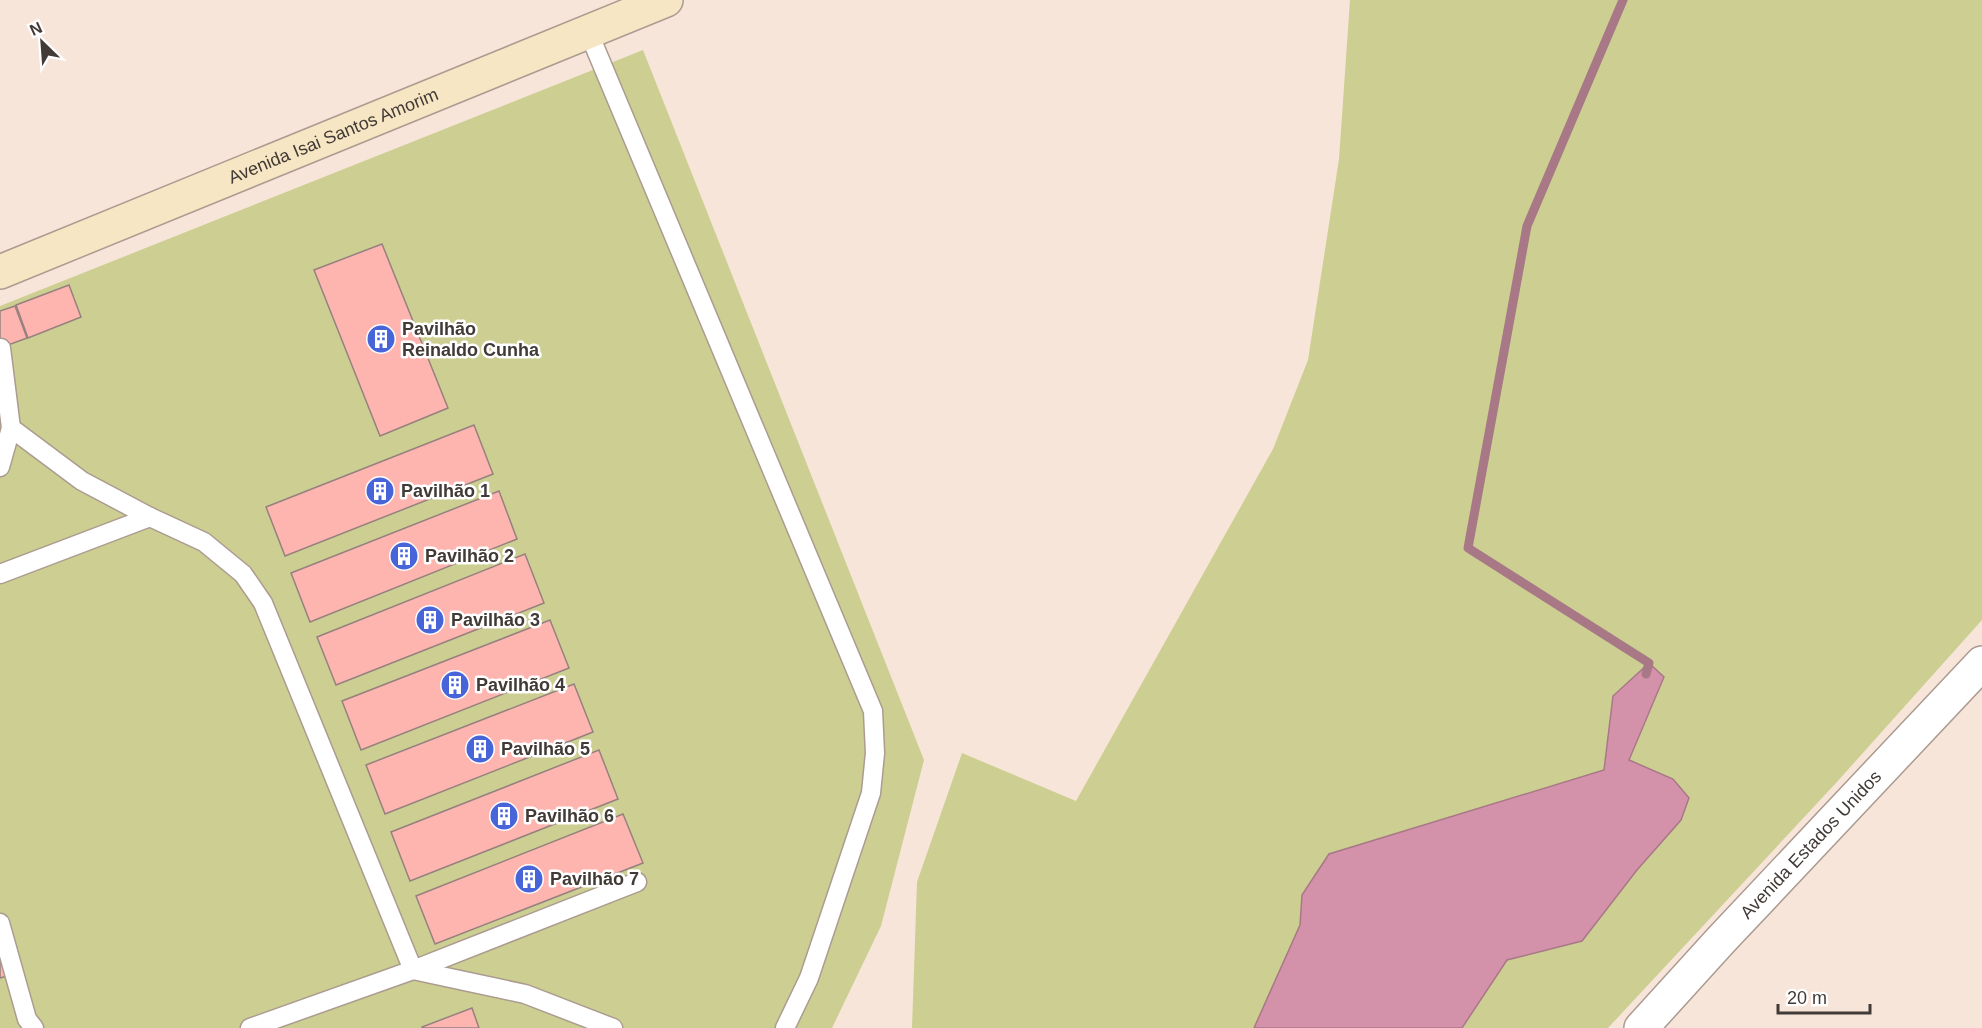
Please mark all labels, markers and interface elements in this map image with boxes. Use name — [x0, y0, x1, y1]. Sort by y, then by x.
north arrow — [12, 12, 72, 72]
text: N — [27, 19, 45, 39]
street label: Avenida Isai Santos Amorim — [225, 84, 441, 188]
place label: Pavilhão Reinaldo Cunha — [402, 319, 540, 360]
building icon: Pavilhão Reinaldo Cunha — [365, 323, 397, 355]
building icon: Pavilhão 1 — [364, 475, 396, 507]
place label: Pavilhão 1 — [401, 481, 490, 501]
building icon: Pavilhão 2 — [388, 540, 420, 572]
place label: Pavilhão 2 — [425, 546, 514, 566]
building icon: Pavilhão 3 — [414, 604, 446, 636]
place label: Pavilhão 3 — [451, 610, 540, 630]
building icon: Pavilhão 4 — [439, 669, 471, 701]
place label: Pavilhão 4 — [476, 675, 565, 695]
building icon: Pavilhão 5 — [464, 733, 496, 765]
place label: Pavilhão 5 — [501, 739, 590, 759]
street label: Avenida Estados Unidos — [1736, 766, 1885, 923]
building icon: Pavilhão 6 — [488, 800, 520, 832]
place label: Pavilhão 6 — [525, 806, 614, 826]
building icon: Pavilhão 7 — [513, 863, 545, 895]
place label: Pavilhão 7 — [550, 869, 639, 889]
scale bar — [1778, 977, 1870, 1015]
text: 20 m — [1787, 988, 1827, 1008]

